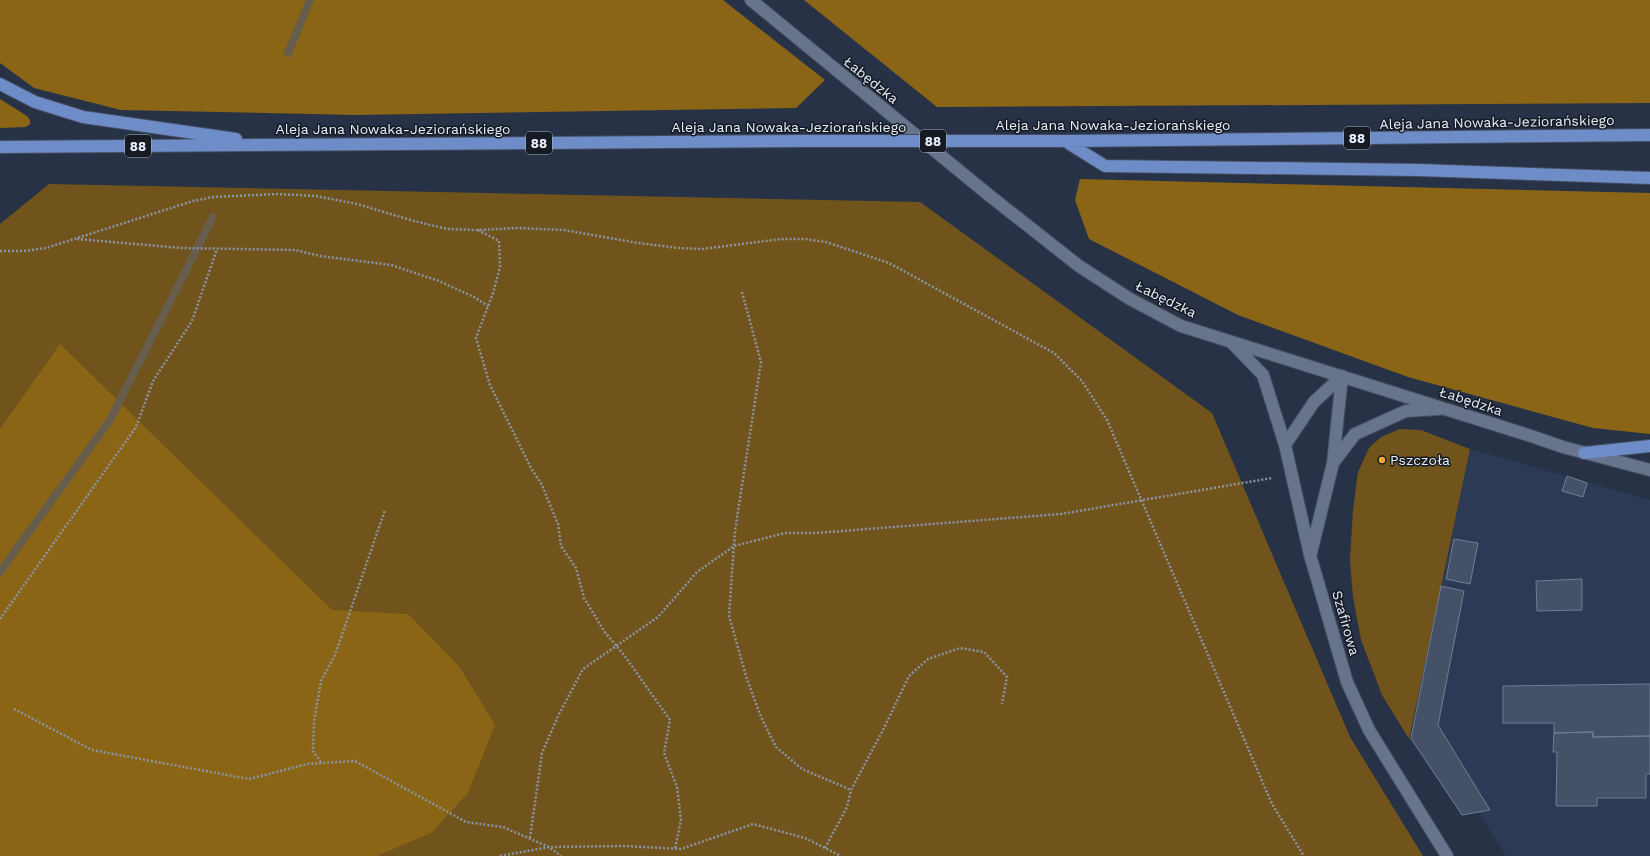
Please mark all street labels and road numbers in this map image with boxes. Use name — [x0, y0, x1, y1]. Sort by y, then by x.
street label: Łabędzka — [840, 53, 902, 107]
street label: Aleja Jana Nowaka-Jeziorańskiego — [1379, 112, 1615, 132]
street label: Aleja Jana Nowaka-Jeziorańskiego — [995, 117, 1231, 133]
street label: Aleja Jana Nowaka-Jeziorańskiego — [671, 119, 907, 135]
street label: Aleja Jana Nowaka-Jeziorańskiego — [275, 121, 511, 137]
road number: 88 — [1344, 127, 1370, 149]
road number: 88 — [920, 130, 946, 152]
road number: 88 — [526, 132, 552, 154]
road number: 88 — [125, 135, 151, 157]
street label: Łabędzka — [1133, 277, 1199, 321]
street label: Łabędzka — [1437, 383, 1505, 419]
street label: Szafirowa — [1329, 589, 1363, 657]

